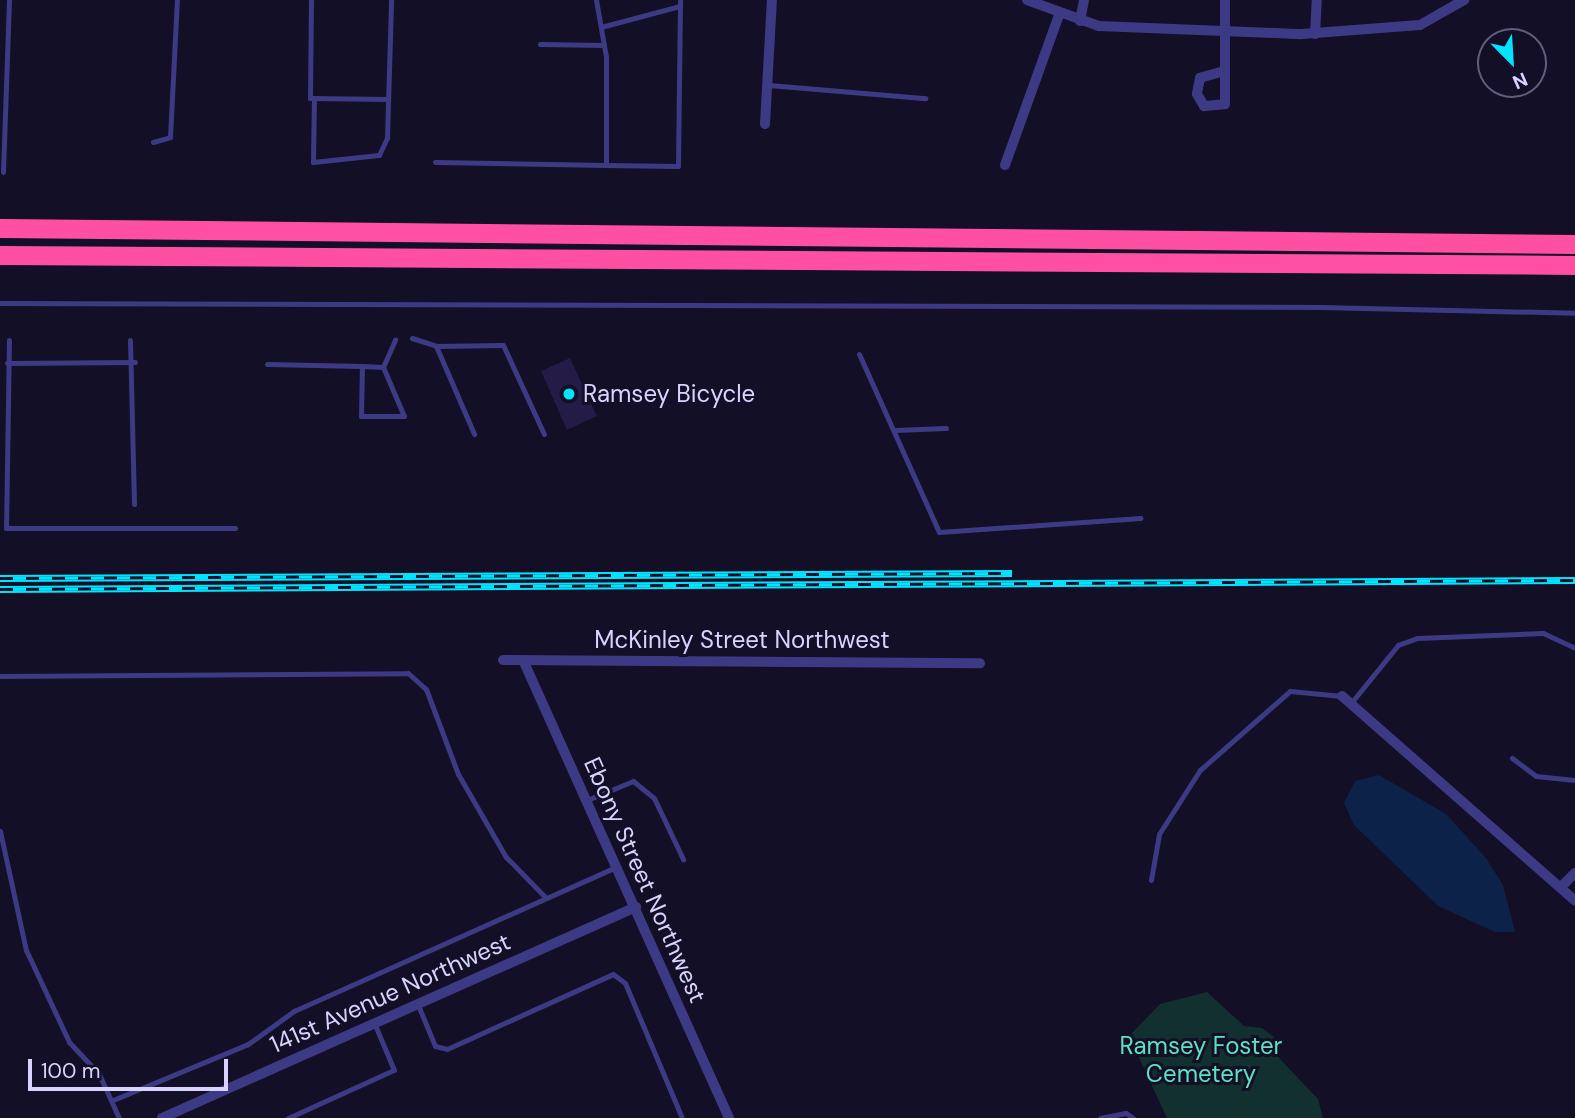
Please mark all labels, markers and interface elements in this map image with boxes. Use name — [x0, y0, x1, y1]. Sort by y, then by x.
north arrow — [1477, 28, 1547, 98]
text: N — [1509, 67, 1531, 95]
place label: Ramsey Bicycle — [583, 380, 755, 408]
marker: Ramsey Bicycle — [561, 386, 577, 402]
street label: McKinley Street Northwest — [594, 626, 890, 654]
street label: Ebony Street Northwest — [578, 753, 712, 1007]
street label: 141st Avenue Northwest — [265, 927, 515, 1059]
park label: Ramsey Foster Cemetery — [1120, 1032, 1282, 1088]
scale bar — [32, 1044, 231, 1088]
text: 100 m — [41, 1057, 101, 1085]

